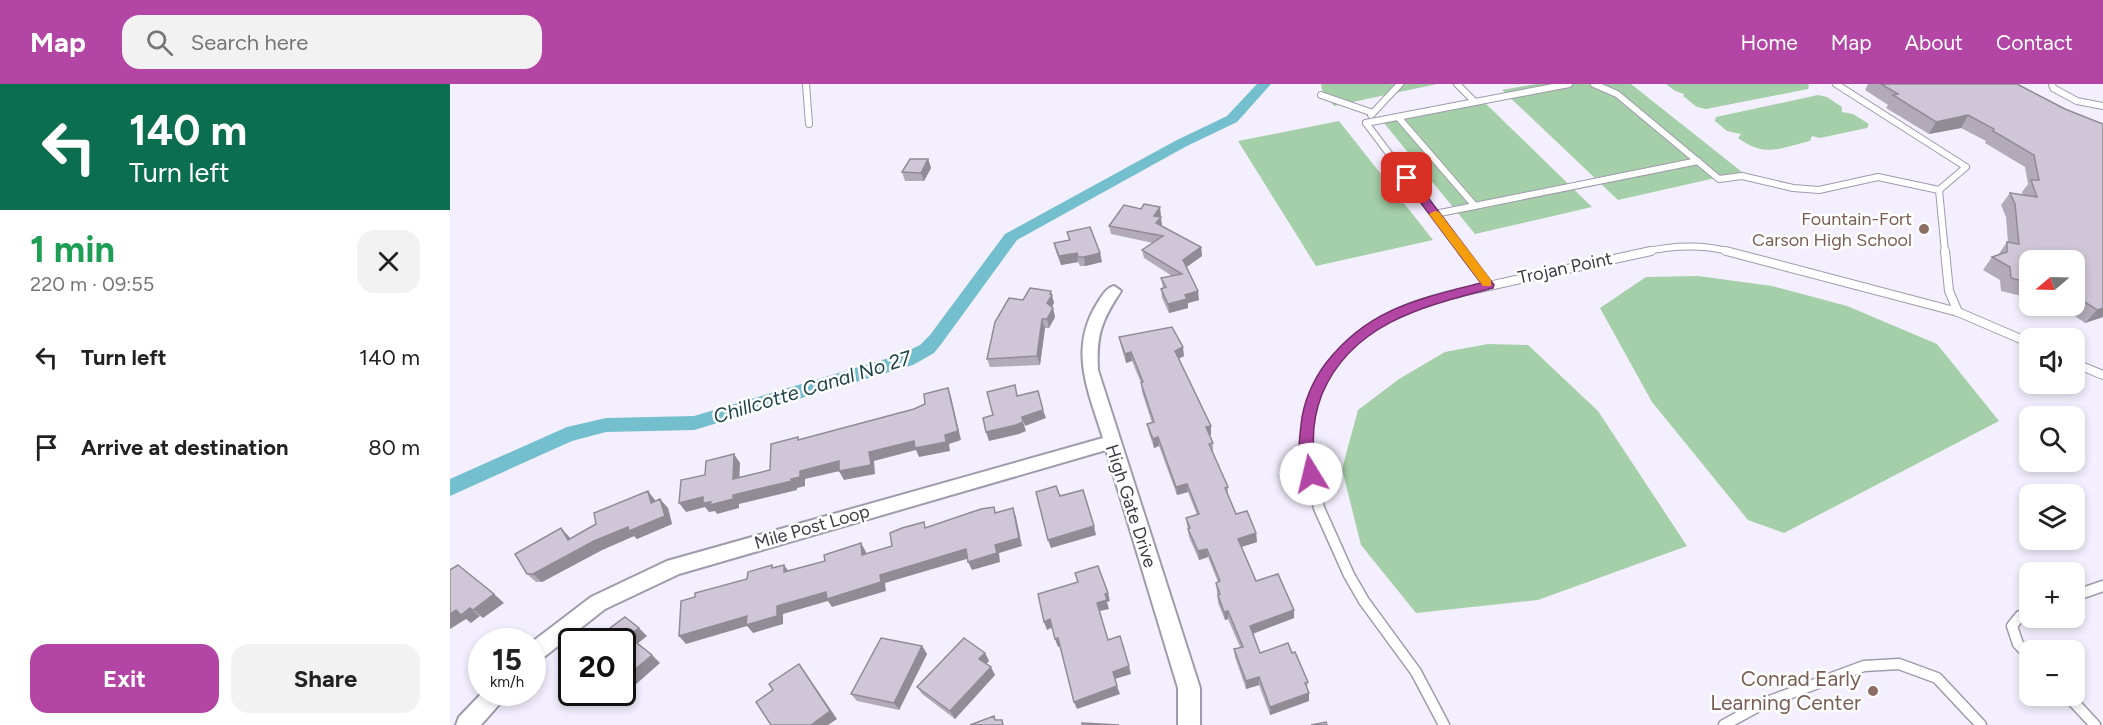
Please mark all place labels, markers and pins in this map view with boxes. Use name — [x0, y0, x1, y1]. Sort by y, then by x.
pin — [1381, 152, 1432, 203]
place label: Fountain-Fort Carson High School — [1752, 208, 1912, 251]
marker: Fountain-Fort Carson High School — [1917, 222, 1931, 236]
place label: Conrad Early Learning Center — [1710, 666, 1861, 715]
marker: Conrad Early Learning Center — [1866, 684, 1880, 698]

